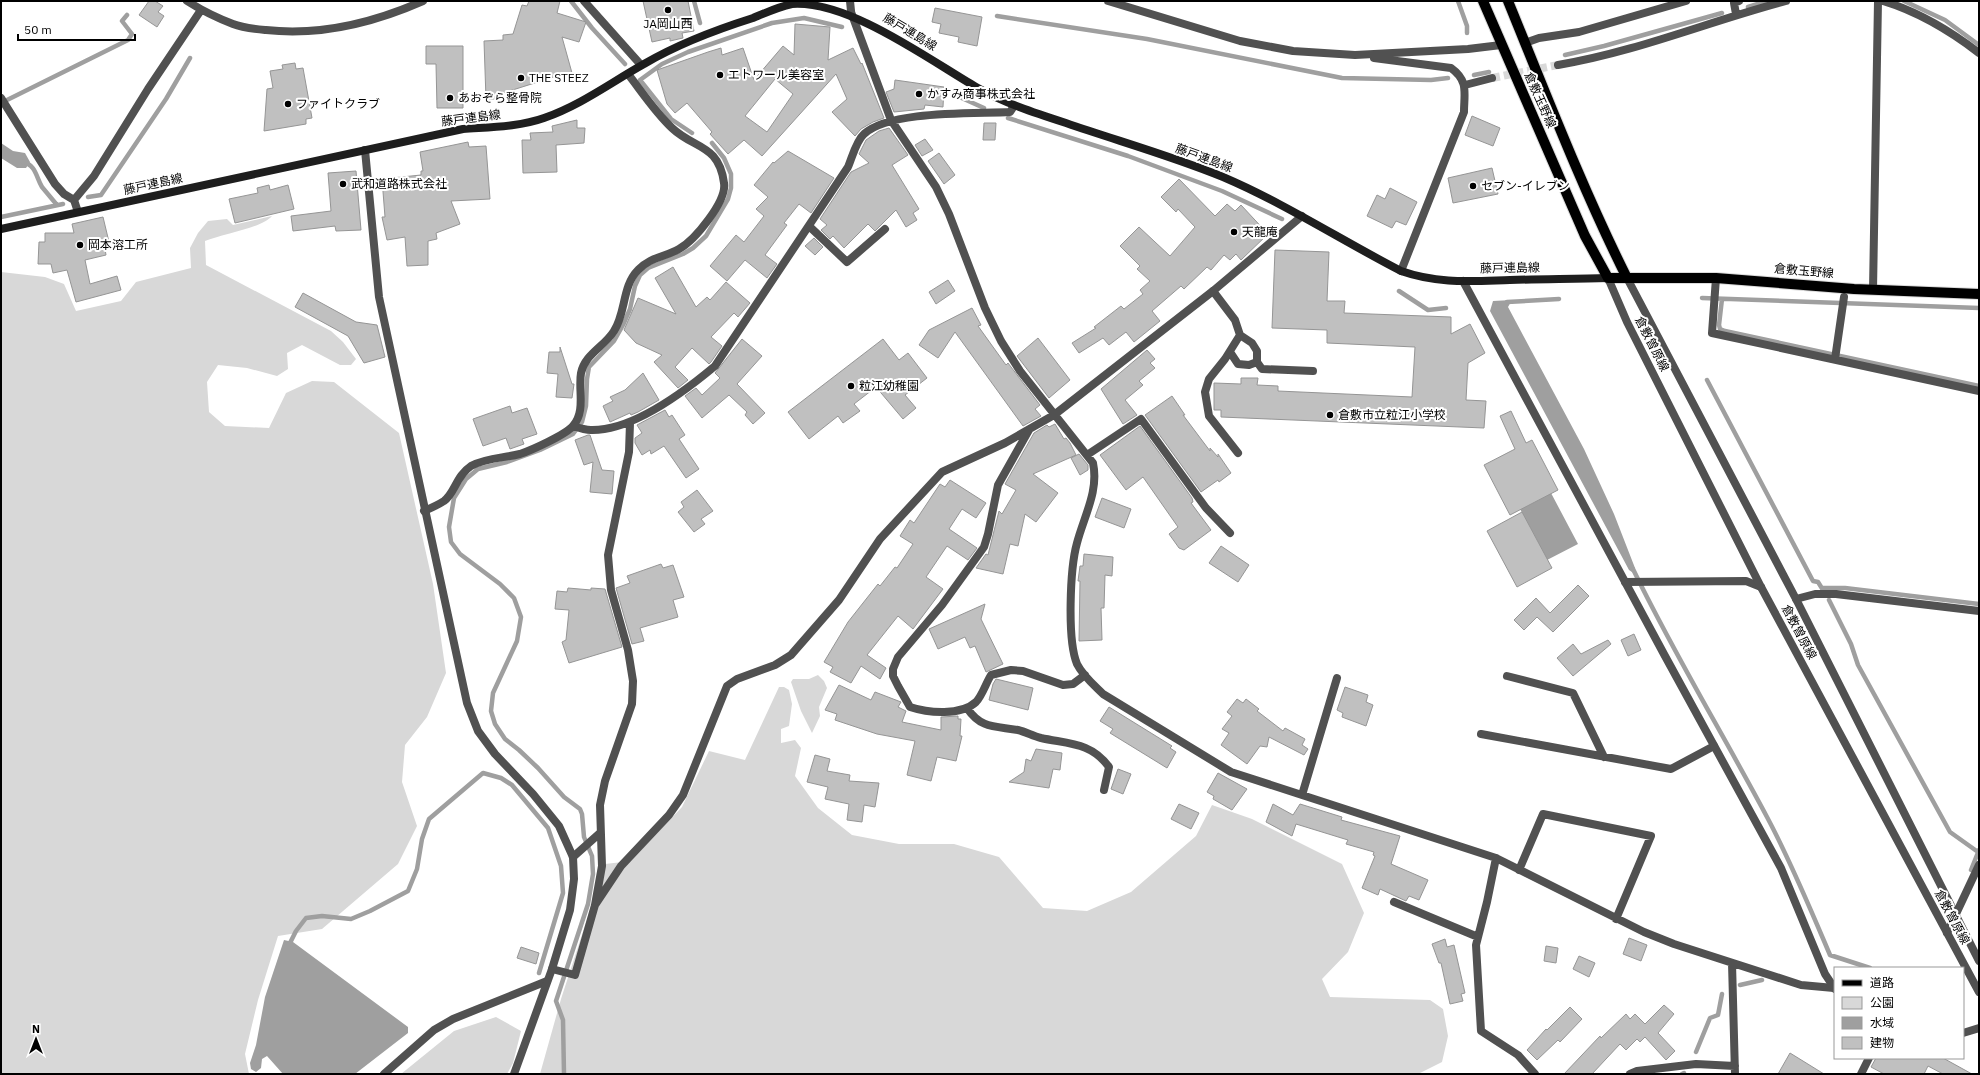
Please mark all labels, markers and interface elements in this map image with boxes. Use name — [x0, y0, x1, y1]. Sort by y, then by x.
marker: JA岡山西 — [663, 5, 673, 15]
street label: 藤戸連島線 — [881, 10, 940, 53]
scale bar — [18, 16, 135, 42]
place label: JA岡山西 — [643, 16, 693, 31]
text: 50 m — [24, 22, 52, 37]
place label: エトワール美容室 — [728, 67, 824, 82]
street label: 倉敷玉野線 — [1521, 69, 1560, 130]
place label: THE STEEZ — [529, 70, 589, 85]
marker: エトワール美容室 — [715, 70, 725, 80]
marker: THE STEEZ — [516, 73, 526, 83]
place label: かすみ商事株式会社 — [927, 86, 1035, 101]
marker: かすみ商事株式会社 — [914, 89, 924, 99]
place label: あおぞら整骨院 — [458, 90, 542, 105]
marker: あおぞら整骨院 — [445, 93, 455, 103]
place label: ファイトクラブ — [296, 96, 380, 111]
marker: ファイトクラブ — [283, 99, 293, 109]
street label: 藤戸連島線 — [440, 106, 502, 129]
street label: 藤戸連島線 — [1173, 140, 1235, 175]
street label: 藤戸連島線 — [122, 170, 184, 197]
place label: 武和道路株式会社 — [351, 176, 447, 191]
place label: セブン-イレブン — [1481, 178, 1570, 193]
marker: 武和道路株式会社 — [338, 179, 348, 189]
marker: セブン-イレブン — [1468, 181, 1478, 191]
place label: 天龍庵 — [1242, 224, 1278, 239]
marker: 天龍庵 — [1229, 227, 1239, 237]
place label: 岡本溶工所 — [88, 237, 148, 252]
marker: 岡本溶工所 — [75, 240, 85, 250]
street label: 藤戸連島線 — [1480, 259, 1540, 276]
street label: 倉敷玉野線 — [1773, 260, 1835, 281]
street label: 倉敷曽原線 — [1632, 314, 1673, 374]
place label: 粒江幼稚園 — [859, 378, 919, 393]
marker: 粒江幼稚園 — [846, 381, 856, 391]
place label: 倉敷市立粒江小学校 — [1338, 407, 1446, 422]
marker: 倉敷市立粒江小学校 — [1325, 410, 1335, 420]
street label: 倉敷曽原線 — [1779, 602, 1820, 662]
street label: 倉敷曽原線 — [1932, 887, 1973, 947]
legend — [1834, 967, 1964, 1059]
text: 道路 — [1870, 975, 1894, 990]
text: 公園 — [1870, 995, 1894, 1010]
text: 水域 — [1870, 1015, 1894, 1030]
north arrow — [16, 1019, 56, 1059]
text: N — [32, 1022, 40, 1036]
text: 建物 — [1870, 1035, 1894, 1050]

